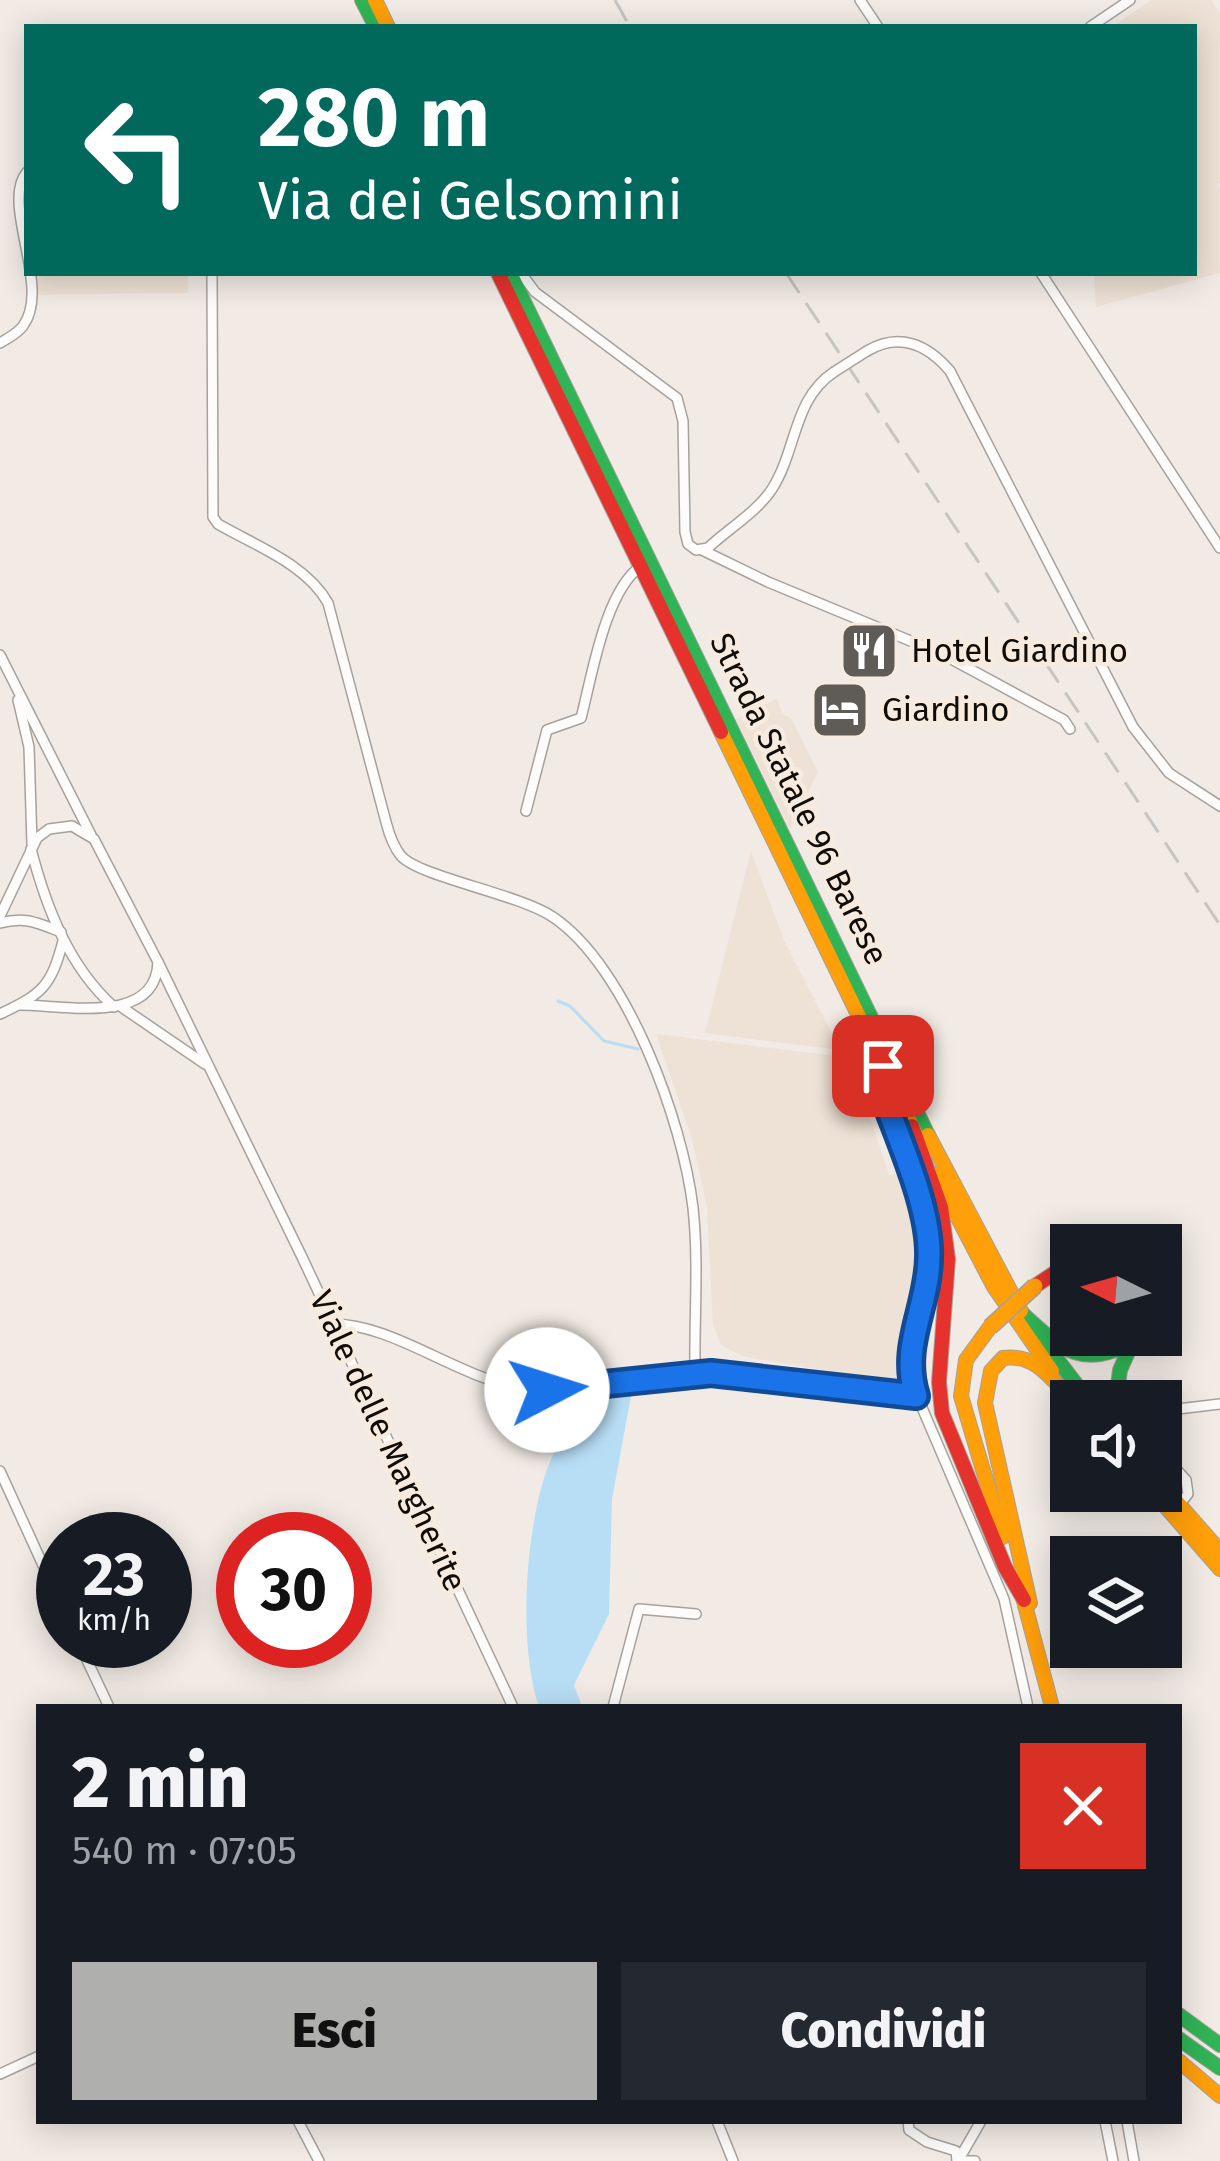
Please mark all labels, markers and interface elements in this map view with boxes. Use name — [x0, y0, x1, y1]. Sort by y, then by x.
text: 280 m — [258, 67, 490, 168]
icon: left — [60, 72, 216, 228]
text: Via dei Gelsomini — [258, 169, 683, 233]
restaurant icon: Hotel Giardino — [838, 620, 900, 682]
street label: Strada Statale 96 Barese — [701, 627, 897, 971]
place label: Hotel Giardino — [911, 631, 1128, 671]
hotel icon: Giardino — [809, 679, 871, 741]
place label: Giardino — [882, 690, 1009, 730]
pin — [832, 1015, 934, 1117]
icon: arrive — [850, 1033, 916, 1099]
north arrow — [1050, 1224, 1182, 1356]
map controls — [1050, 1224, 1182, 1668]
street label: Viale delle Margherite — [301, 1284, 475, 1598]
position arrow — [484, 1327, 610, 1453]
button: sound — [1050, 1380, 1182, 1512]
speed limit sign: 30 — [216, 1512, 372, 1668]
button: layers — [1050, 1536, 1182, 1668]
text: 23 — [83, 1539, 145, 1611]
text: km/h — [77, 1602, 151, 1638]
text: 2 min — [72, 1740, 248, 1826]
button: close — [1020, 1743, 1146, 1869]
text: 540 m · 07:05 — [72, 1828, 297, 1874]
button: Esci — [72, 1962, 597, 2100]
button: Condividi — [621, 1962, 1146, 2100]

